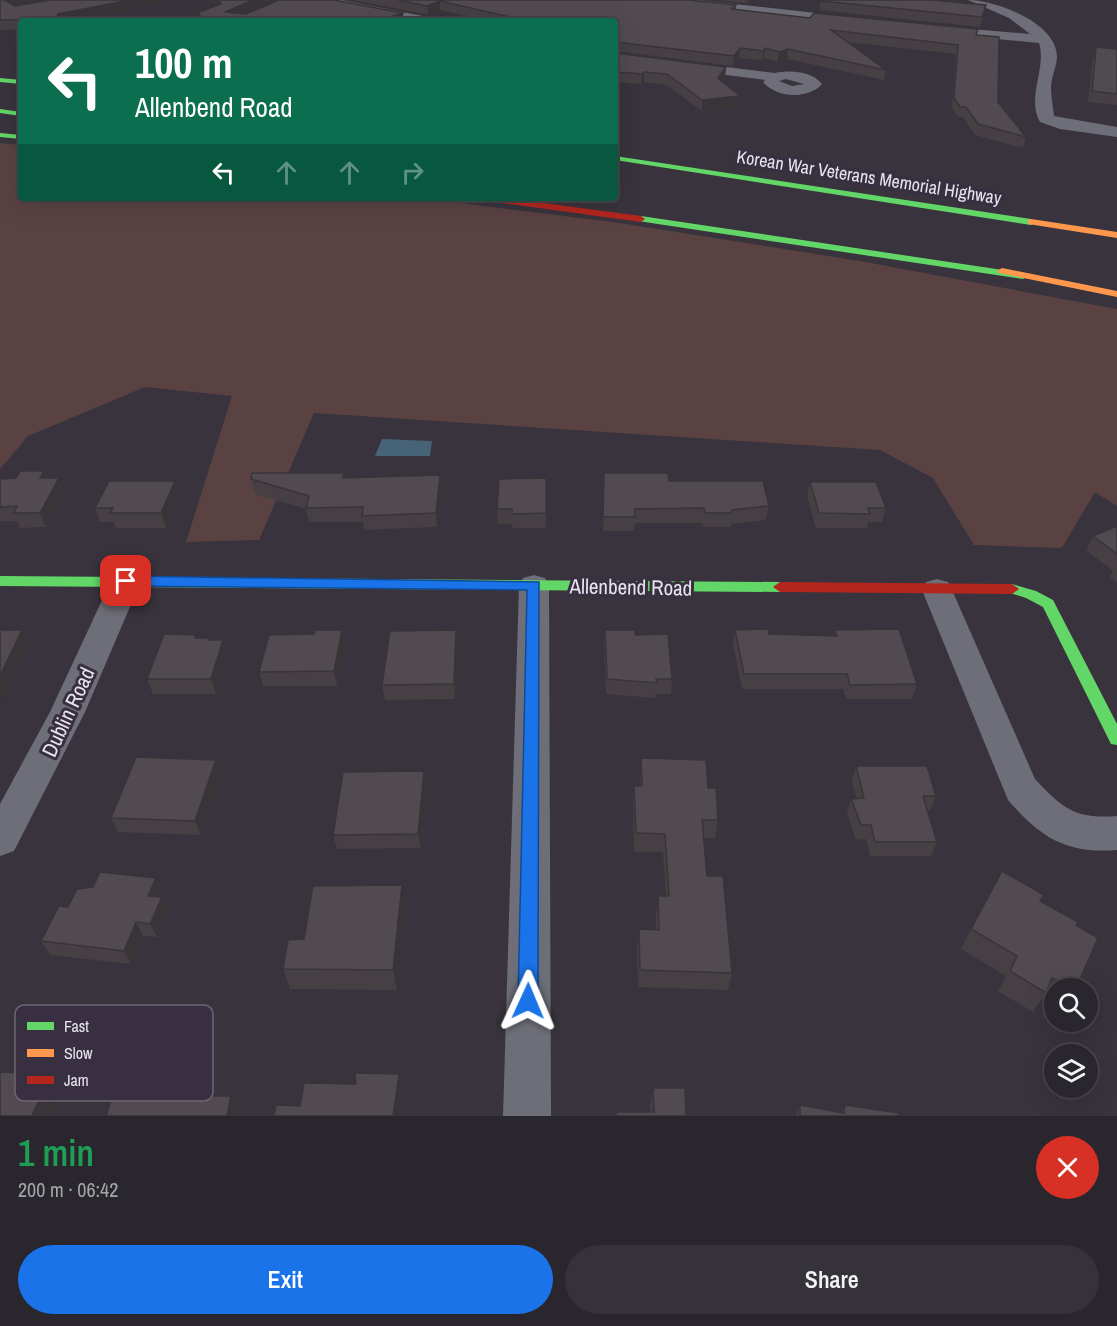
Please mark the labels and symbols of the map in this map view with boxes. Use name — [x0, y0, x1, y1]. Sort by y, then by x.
street label: Korean War Veterans Memorial Highway — [735, 144, 1004, 210]
pin — [100, 555, 151, 606]
street label: Allenbend Road — [568, 571, 693, 603]
street label: Dublin Road — [35, 662, 101, 762]
position arrow — [496, 969, 560, 1033]
legend — [15, 1005, 213, 1101]
text: Fast — [64, 1015, 89, 1037]
text: Slow — [64, 1042, 93, 1064]
text: Jam — [64, 1069, 89, 1091]

